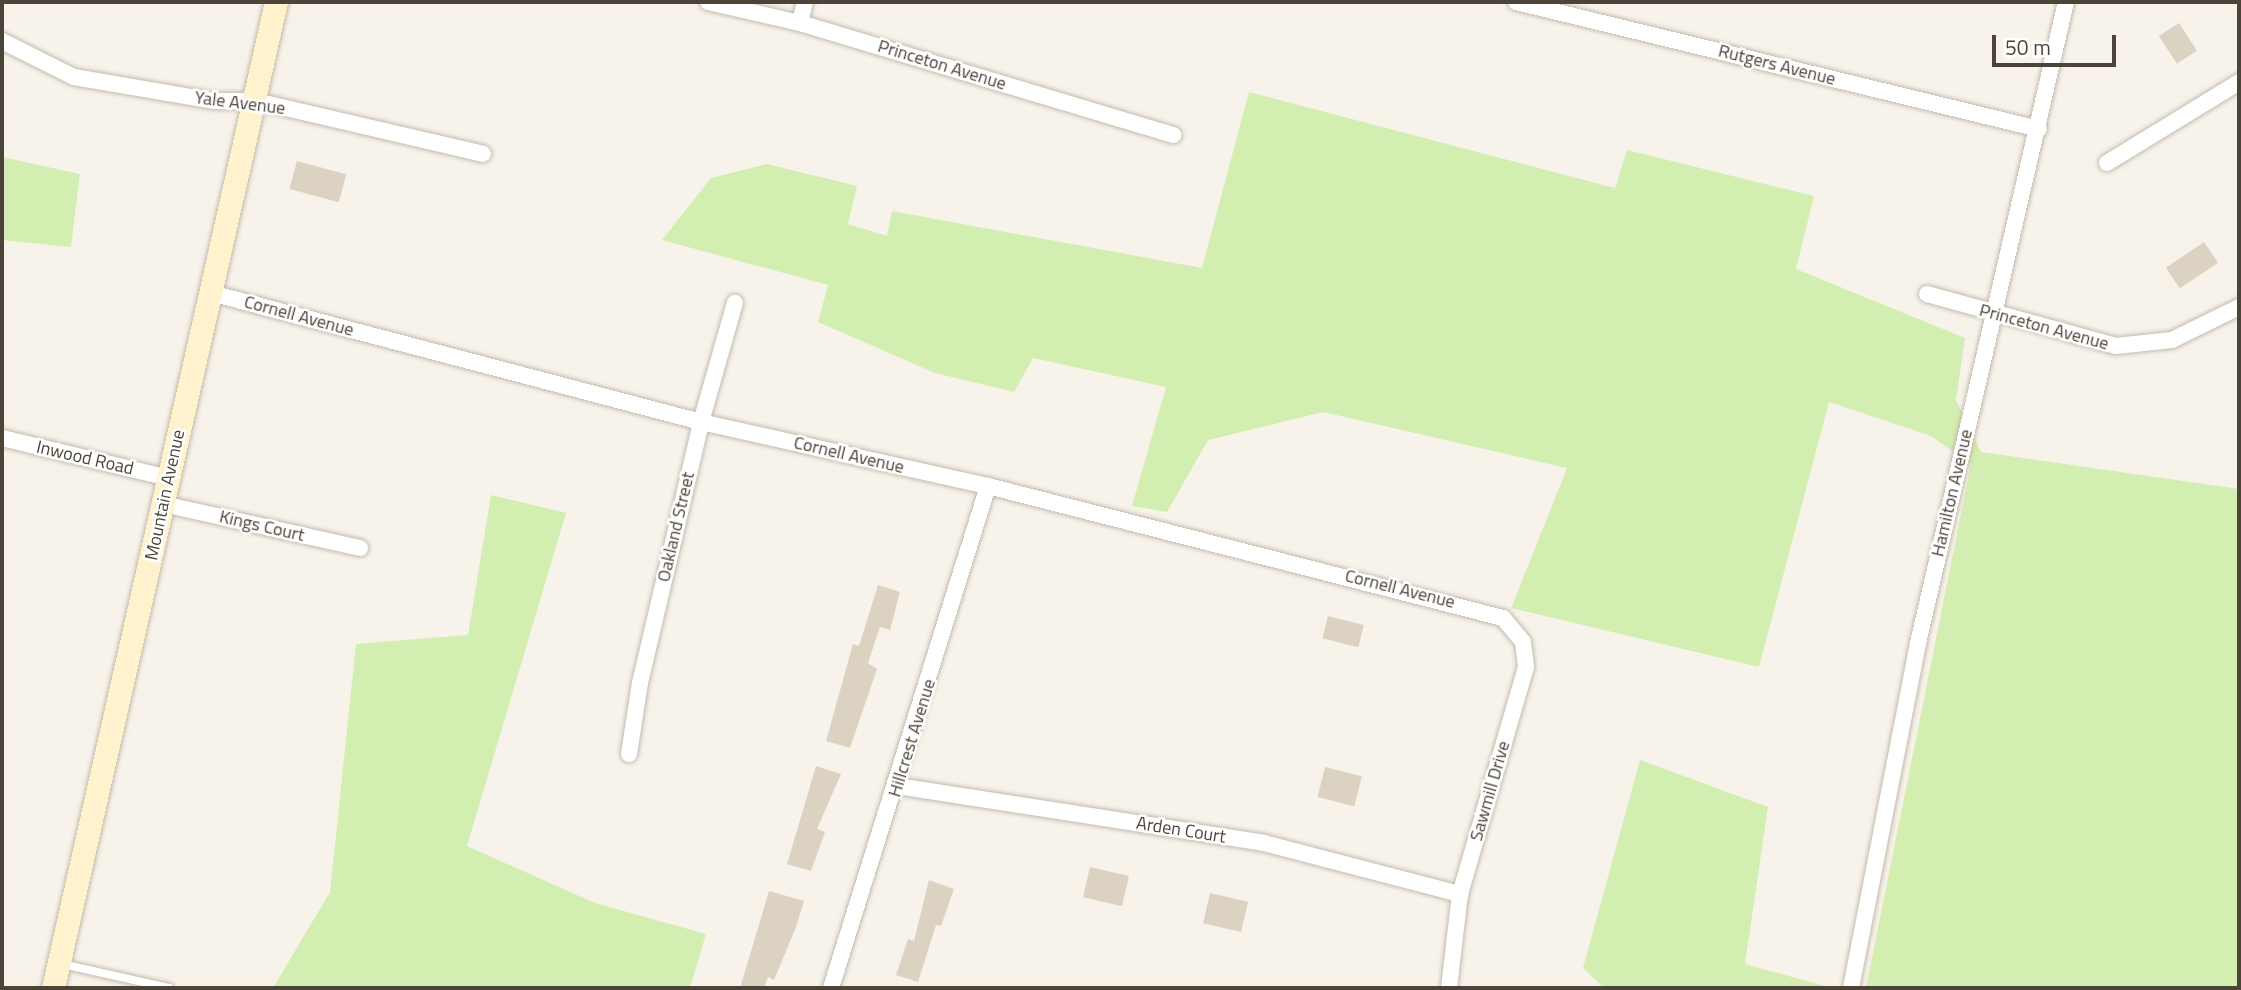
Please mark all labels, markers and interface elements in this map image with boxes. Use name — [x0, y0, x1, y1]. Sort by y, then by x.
scale bar — [1996, 21, 2120, 65]
text: 50 m — [2005, 31, 2051, 63]
street label: Princeton Avenue — [875, 35, 1009, 95]
street label: Rutgers Avenue — [1716, 40, 1838, 90]
street label: Yale Avenue — [194, 87, 286, 119]
street label: Cornell Avenue — [242, 291, 356, 341]
street label: Princeton Avenue — [1977, 299, 2111, 355]
street label: Hamilton Avenue — [1927, 427, 1977, 559]
street label: Mountain Avenue — [141, 428, 189, 562]
street label: Cornell Avenue — [792, 432, 906, 478]
street label: Inwood Road — [34, 436, 136, 480]
street label: Oakland Street — [653, 470, 699, 584]
street label: Kings Court — [217, 506, 307, 546]
street label: Cornell Avenue — [1343, 565, 1457, 613]
street label: Hillcrest Avenue — [884, 676, 940, 800]
street label: Sawmill Drive — [1465, 738, 1515, 844]
street label: Arden Court — [1135, 812, 1227, 848]

